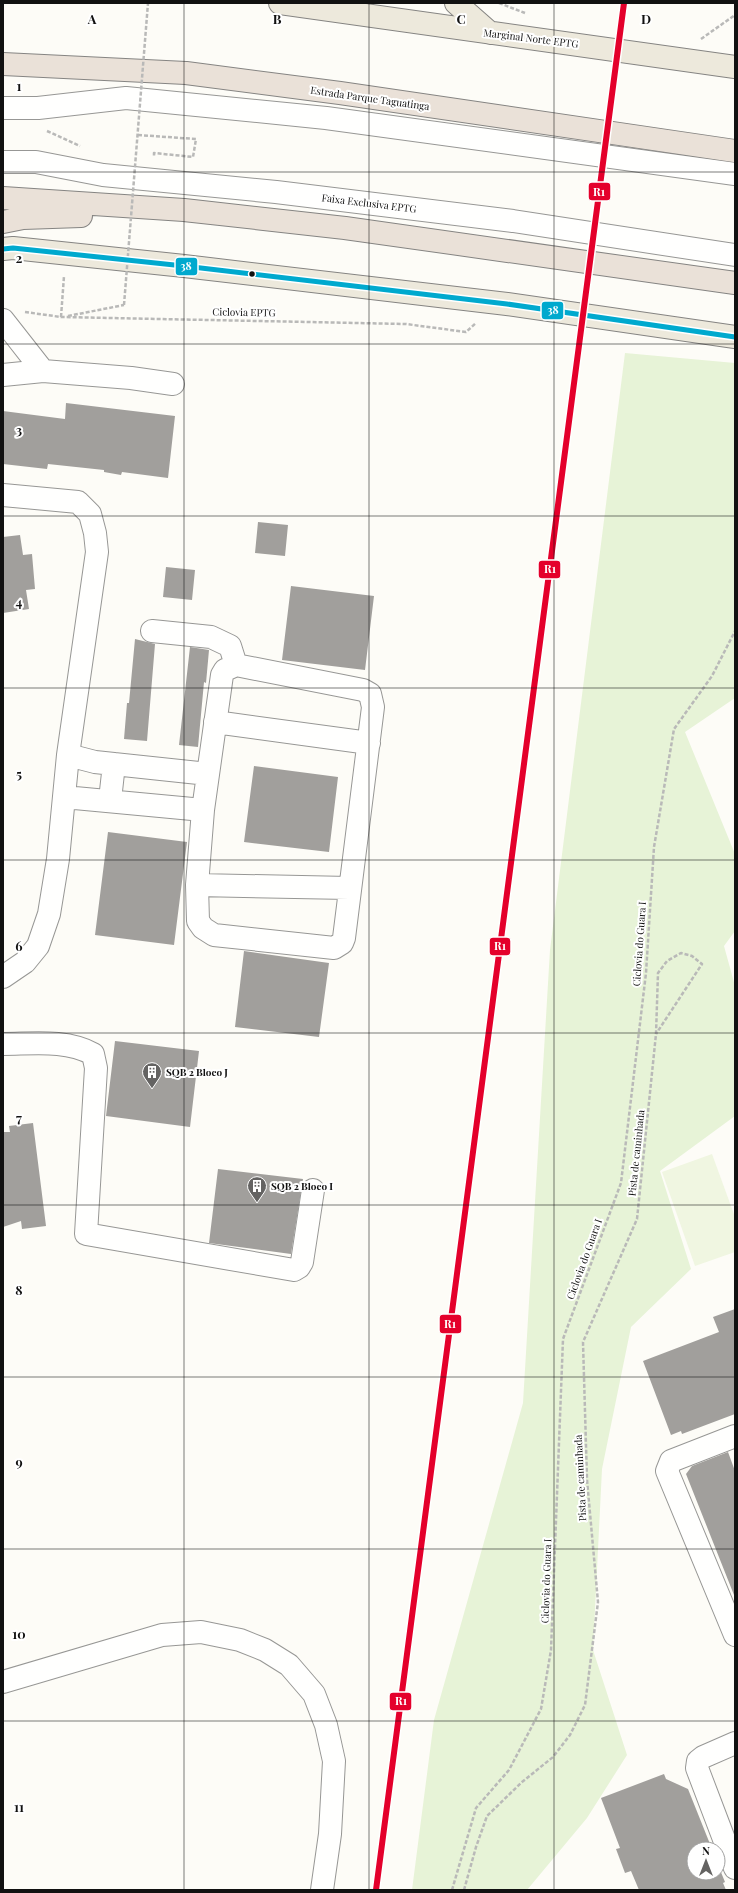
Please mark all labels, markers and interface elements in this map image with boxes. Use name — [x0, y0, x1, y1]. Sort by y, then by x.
text: A — [87, 10, 97, 27]
text: B — [273, 10, 282, 27]
text: C — [456, 10, 466, 27]
text: D — [641, 10, 651, 27]
street label: Marginal Norte EPTG — [483, 25, 579, 51]
text: 1 — [17, 77, 22, 94]
street label: Estrada Parque Taguatinga — [310, 83, 430, 113]
line badge: R1 — [588, 182, 611, 201]
text: R1 — [593, 184, 605, 199]
street label: Faixa Exclusiva EPTG — [321, 190, 417, 216]
text: 2 — [16, 249, 23, 266]
line badge: 38 — [175, 257, 198, 276]
text: 38 — [180, 258, 192, 273]
unlabelled marker — [247, 269, 257, 279]
line badge: 38 — [541, 301, 564, 320]
text: 38 — [547, 302, 559, 317]
street label: Ciclovia EPTG — [212, 304, 276, 320]
text: 3 — [16, 421, 22, 438]
line badge: R1 — [538, 560, 561, 579]
text: R1 — [544, 561, 556, 576]
text: 4 — [16, 593, 23, 610]
text: 5 — [16, 765, 22, 782]
street label: Ciclovia do Guara I — [629, 901, 649, 987]
text: 6 — [15, 937, 23, 954]
line badge: R1 — [489, 937, 511, 956]
text: R1 — [494, 938, 506, 953]
building icon: SQB 2 Bloco J — [141, 1061, 163, 1089]
place label: SQB 2 Bloco J — [166, 1065, 228, 1079]
text: 7 — [16, 1109, 22, 1126]
street label: Pista de caminhada — [625, 1109, 647, 1197]
building icon: SQB 2 Bloco I — [246, 1175, 268, 1203]
place label: SQB 2 Bloco I — [271, 1179, 333, 1193]
street label: Ciclovia do Guara I — [563, 1217, 605, 1301]
text: 8 — [15, 1281, 23, 1298]
line badge: R1 — [439, 1314, 462, 1334]
text: R1 — [444, 1316, 456, 1331]
street label: Pista de caminhada — [571, 1434, 589, 1522]
text: 9 — [15, 1453, 23, 1470]
street label: Ciclovia do Guara I — [538, 1538, 554, 1624]
text: 10 — [12, 1625, 26, 1642]
line badge: R1 — [389, 1692, 412, 1711]
text: R1 — [395, 1693, 407, 1708]
text: 11 — [14, 1798, 24, 1815]
north arrow — [686, 1841, 726, 1881]
text: N — [702, 1843, 710, 1858]

